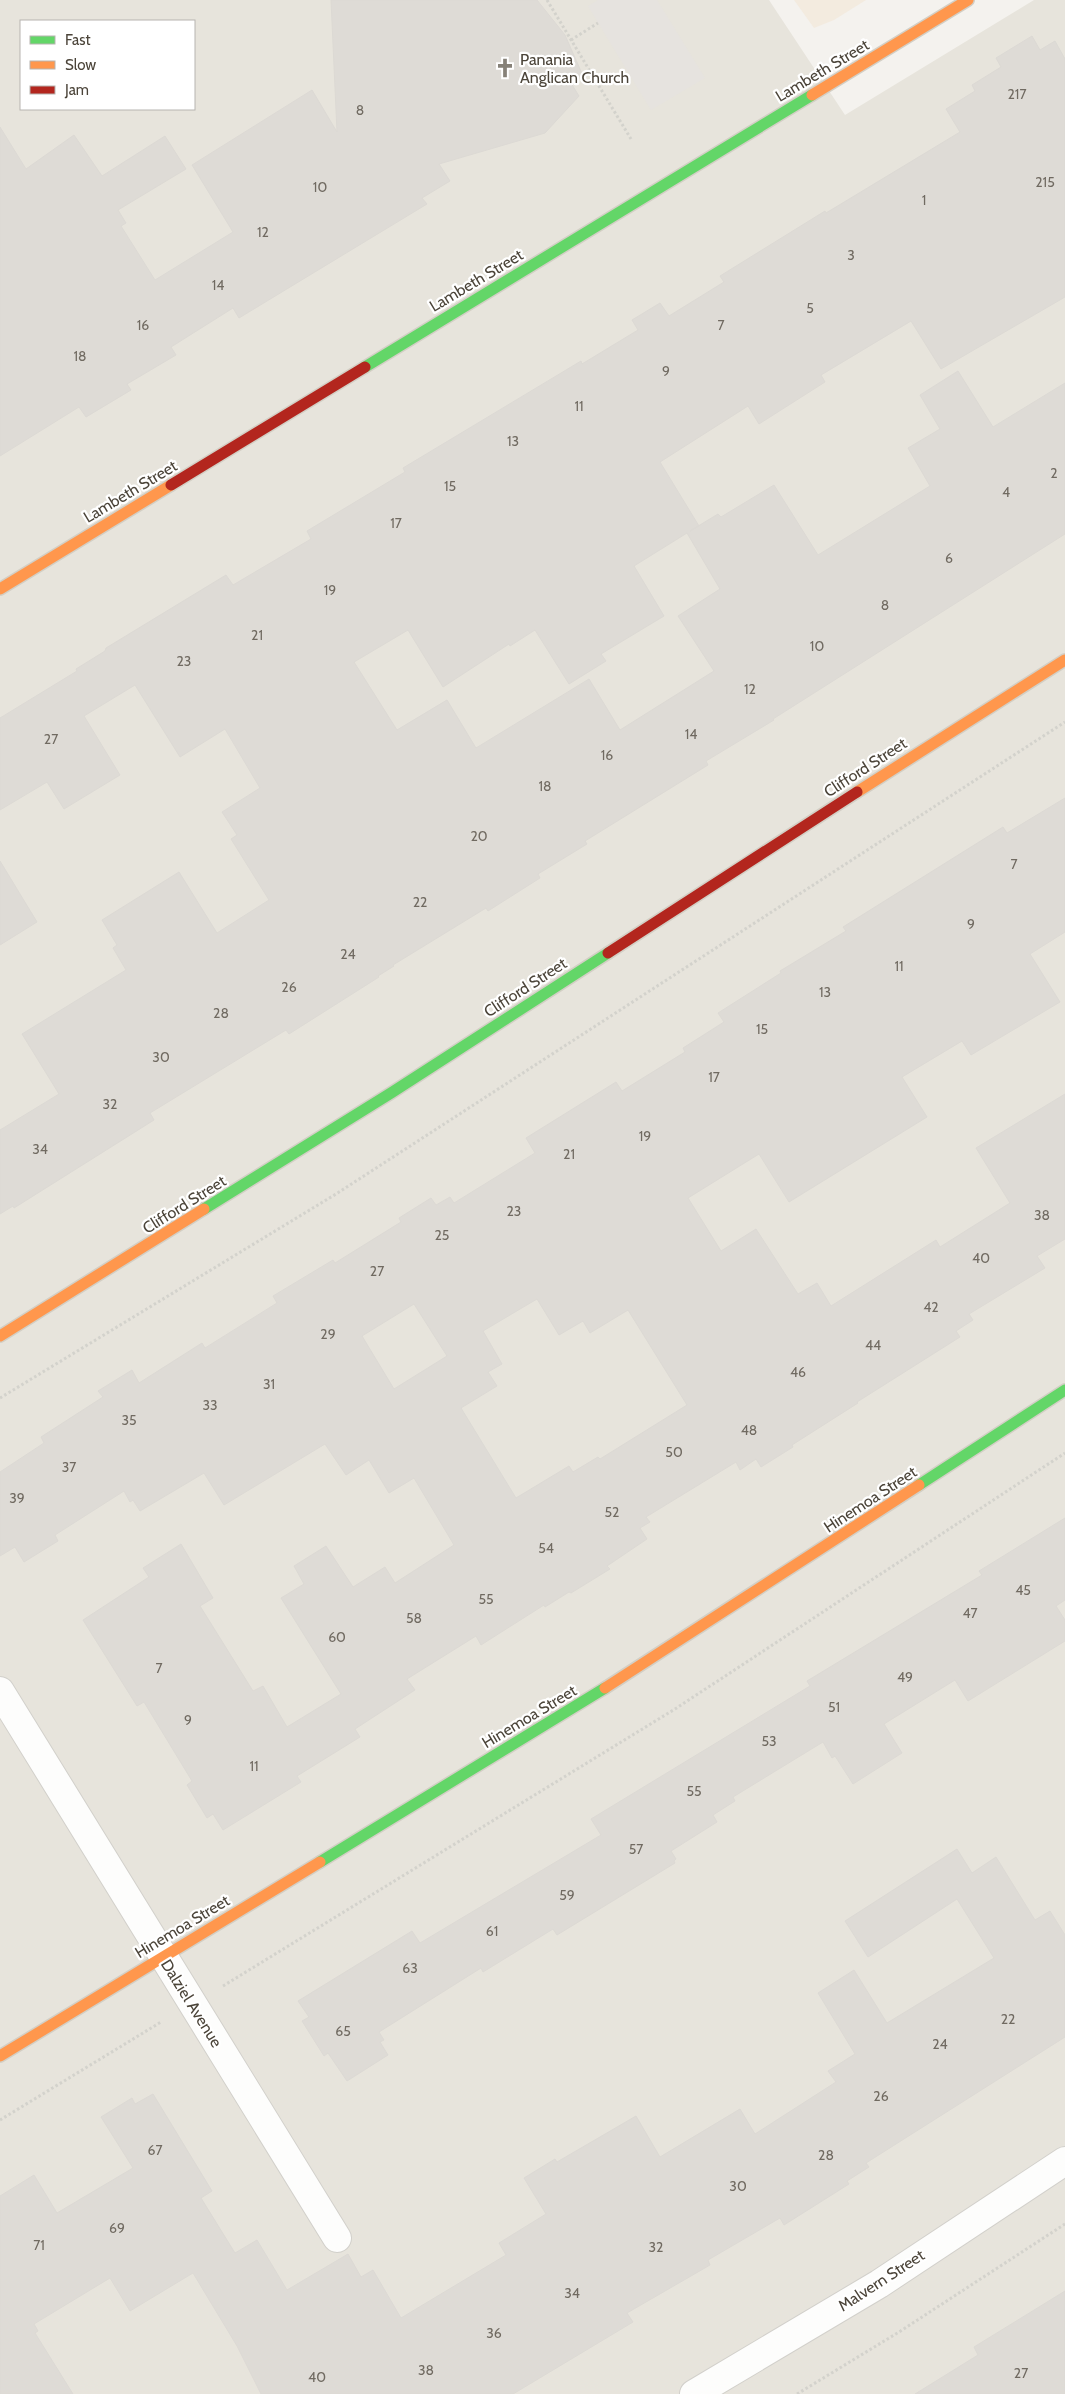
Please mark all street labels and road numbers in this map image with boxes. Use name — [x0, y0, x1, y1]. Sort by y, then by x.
street label: Lambeth Street — [772, 35, 873, 106]
street label: Lambeth Street — [426, 245, 527, 316]
street label: Lambeth Street — [80, 456, 181, 527]
street label: Clifford Street — [820, 733, 911, 801]
street label: Clifford Street — [480, 953, 571, 1021]
street label: Clifford Street — [139, 1171, 230, 1238]
street label: Hinemoa Street — [820, 1462, 921, 1537]
street label: Hinemoa Street — [479, 1680, 580, 1752]
street label: Hinemoa Street — [132, 1890, 233, 1962]
street label: Dalziel Avenue — [157, 1956, 226, 2051]
street label: Malvern Street — [835, 2245, 928, 2315]

